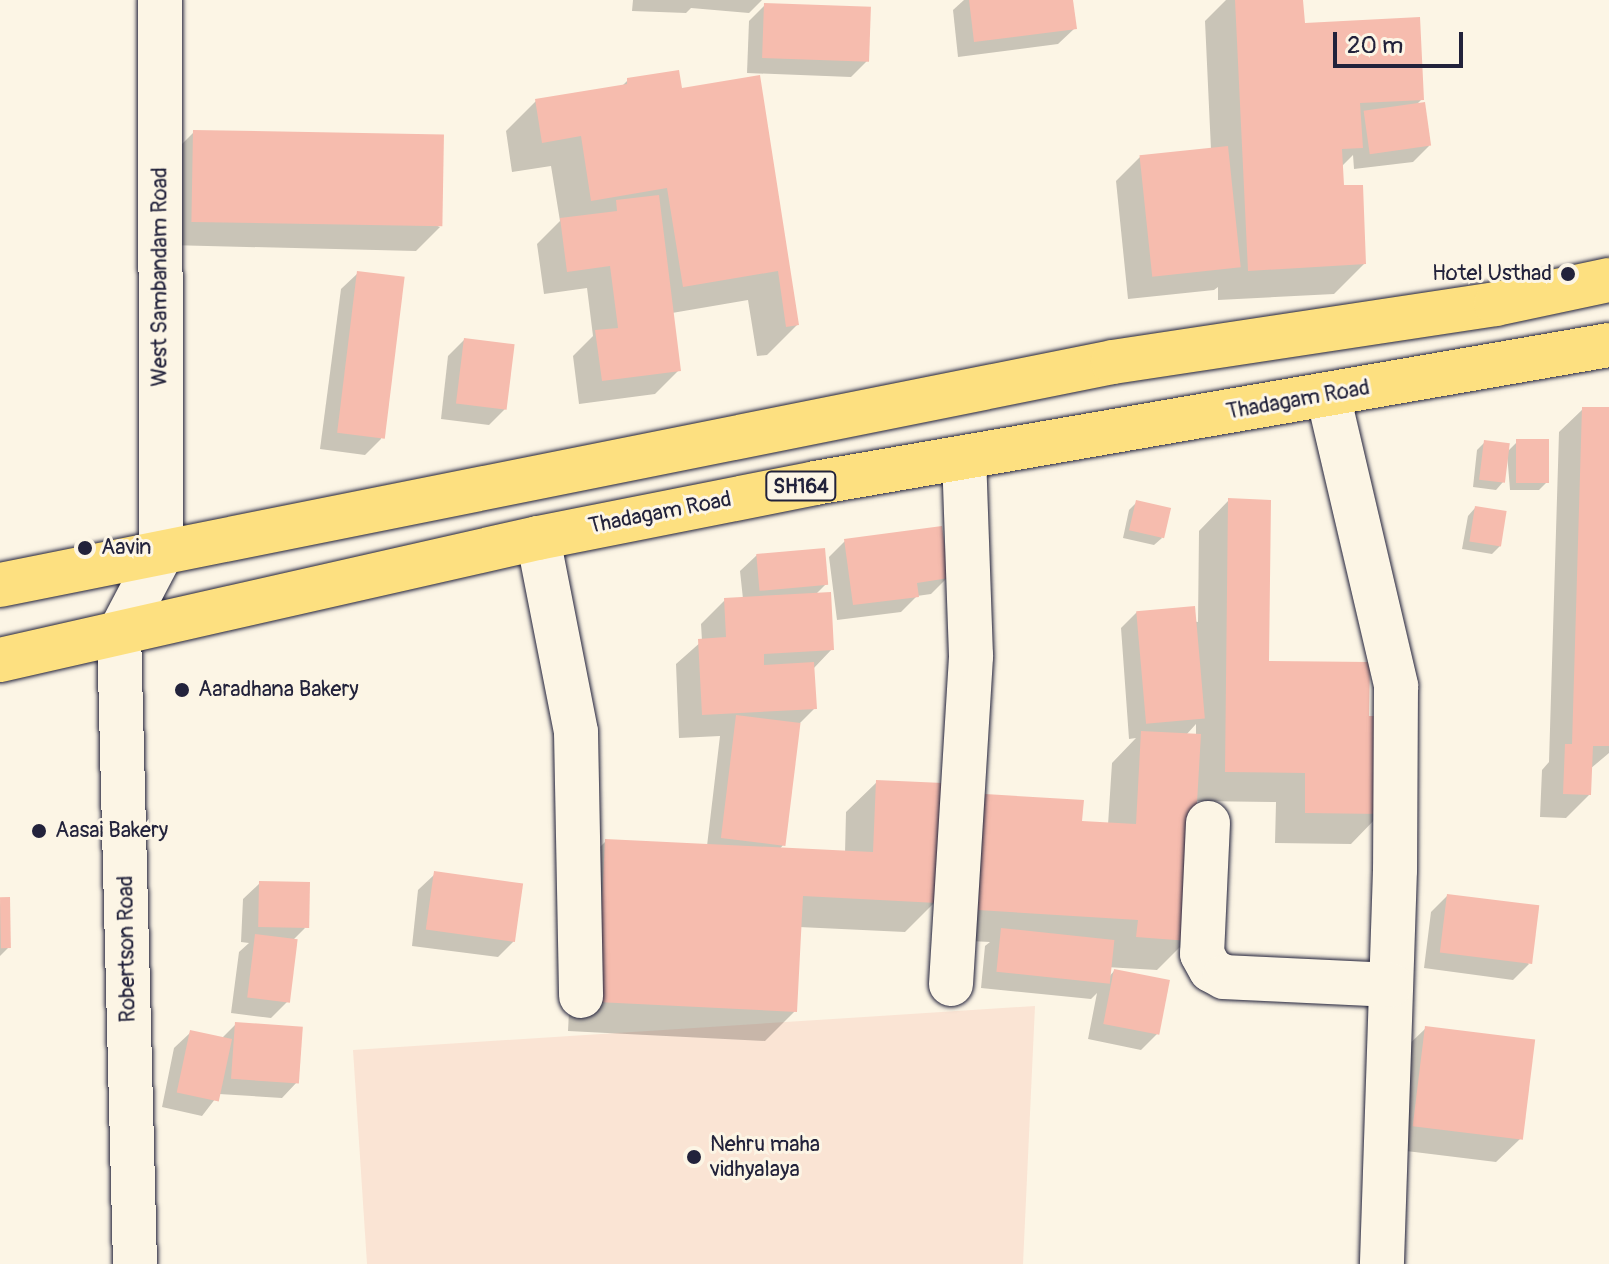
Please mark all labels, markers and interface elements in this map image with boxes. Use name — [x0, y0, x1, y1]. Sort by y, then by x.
scale bar — [1337, 16, 1467, 66]
text: 20 m — [1347, 31, 1403, 60]
street label: West Sambandam Road — [147, 167, 173, 387]
place label: Hotel Usthad — [1432, 261, 1552, 287]
marker: Hotel Usthad — [1559, 265, 1577, 283]
street label: Thadagam Road — [1224, 374, 1372, 426]
road number: SH164 — [765, 470, 837, 502]
street label: Thadagam Road — [586, 486, 734, 540]
place label: Aavin — [101, 535, 152, 561]
marker: Aavin — [76, 539, 94, 557]
place label: Aaradhana Bakery — [198, 677, 359, 703]
marker: Aaradhana Bakery — [173, 681, 191, 699]
place label: Aasai Bakery — [55, 818, 168, 844]
marker: Aasai Bakery — [30, 822, 48, 840]
street label: Robertson Road — [113, 875, 141, 1023]
place label: Nehru maha vidhyalaya — [710, 1131, 820, 1182]
marker: Nehru maha vidhyalaya — [685, 1148, 703, 1166]

